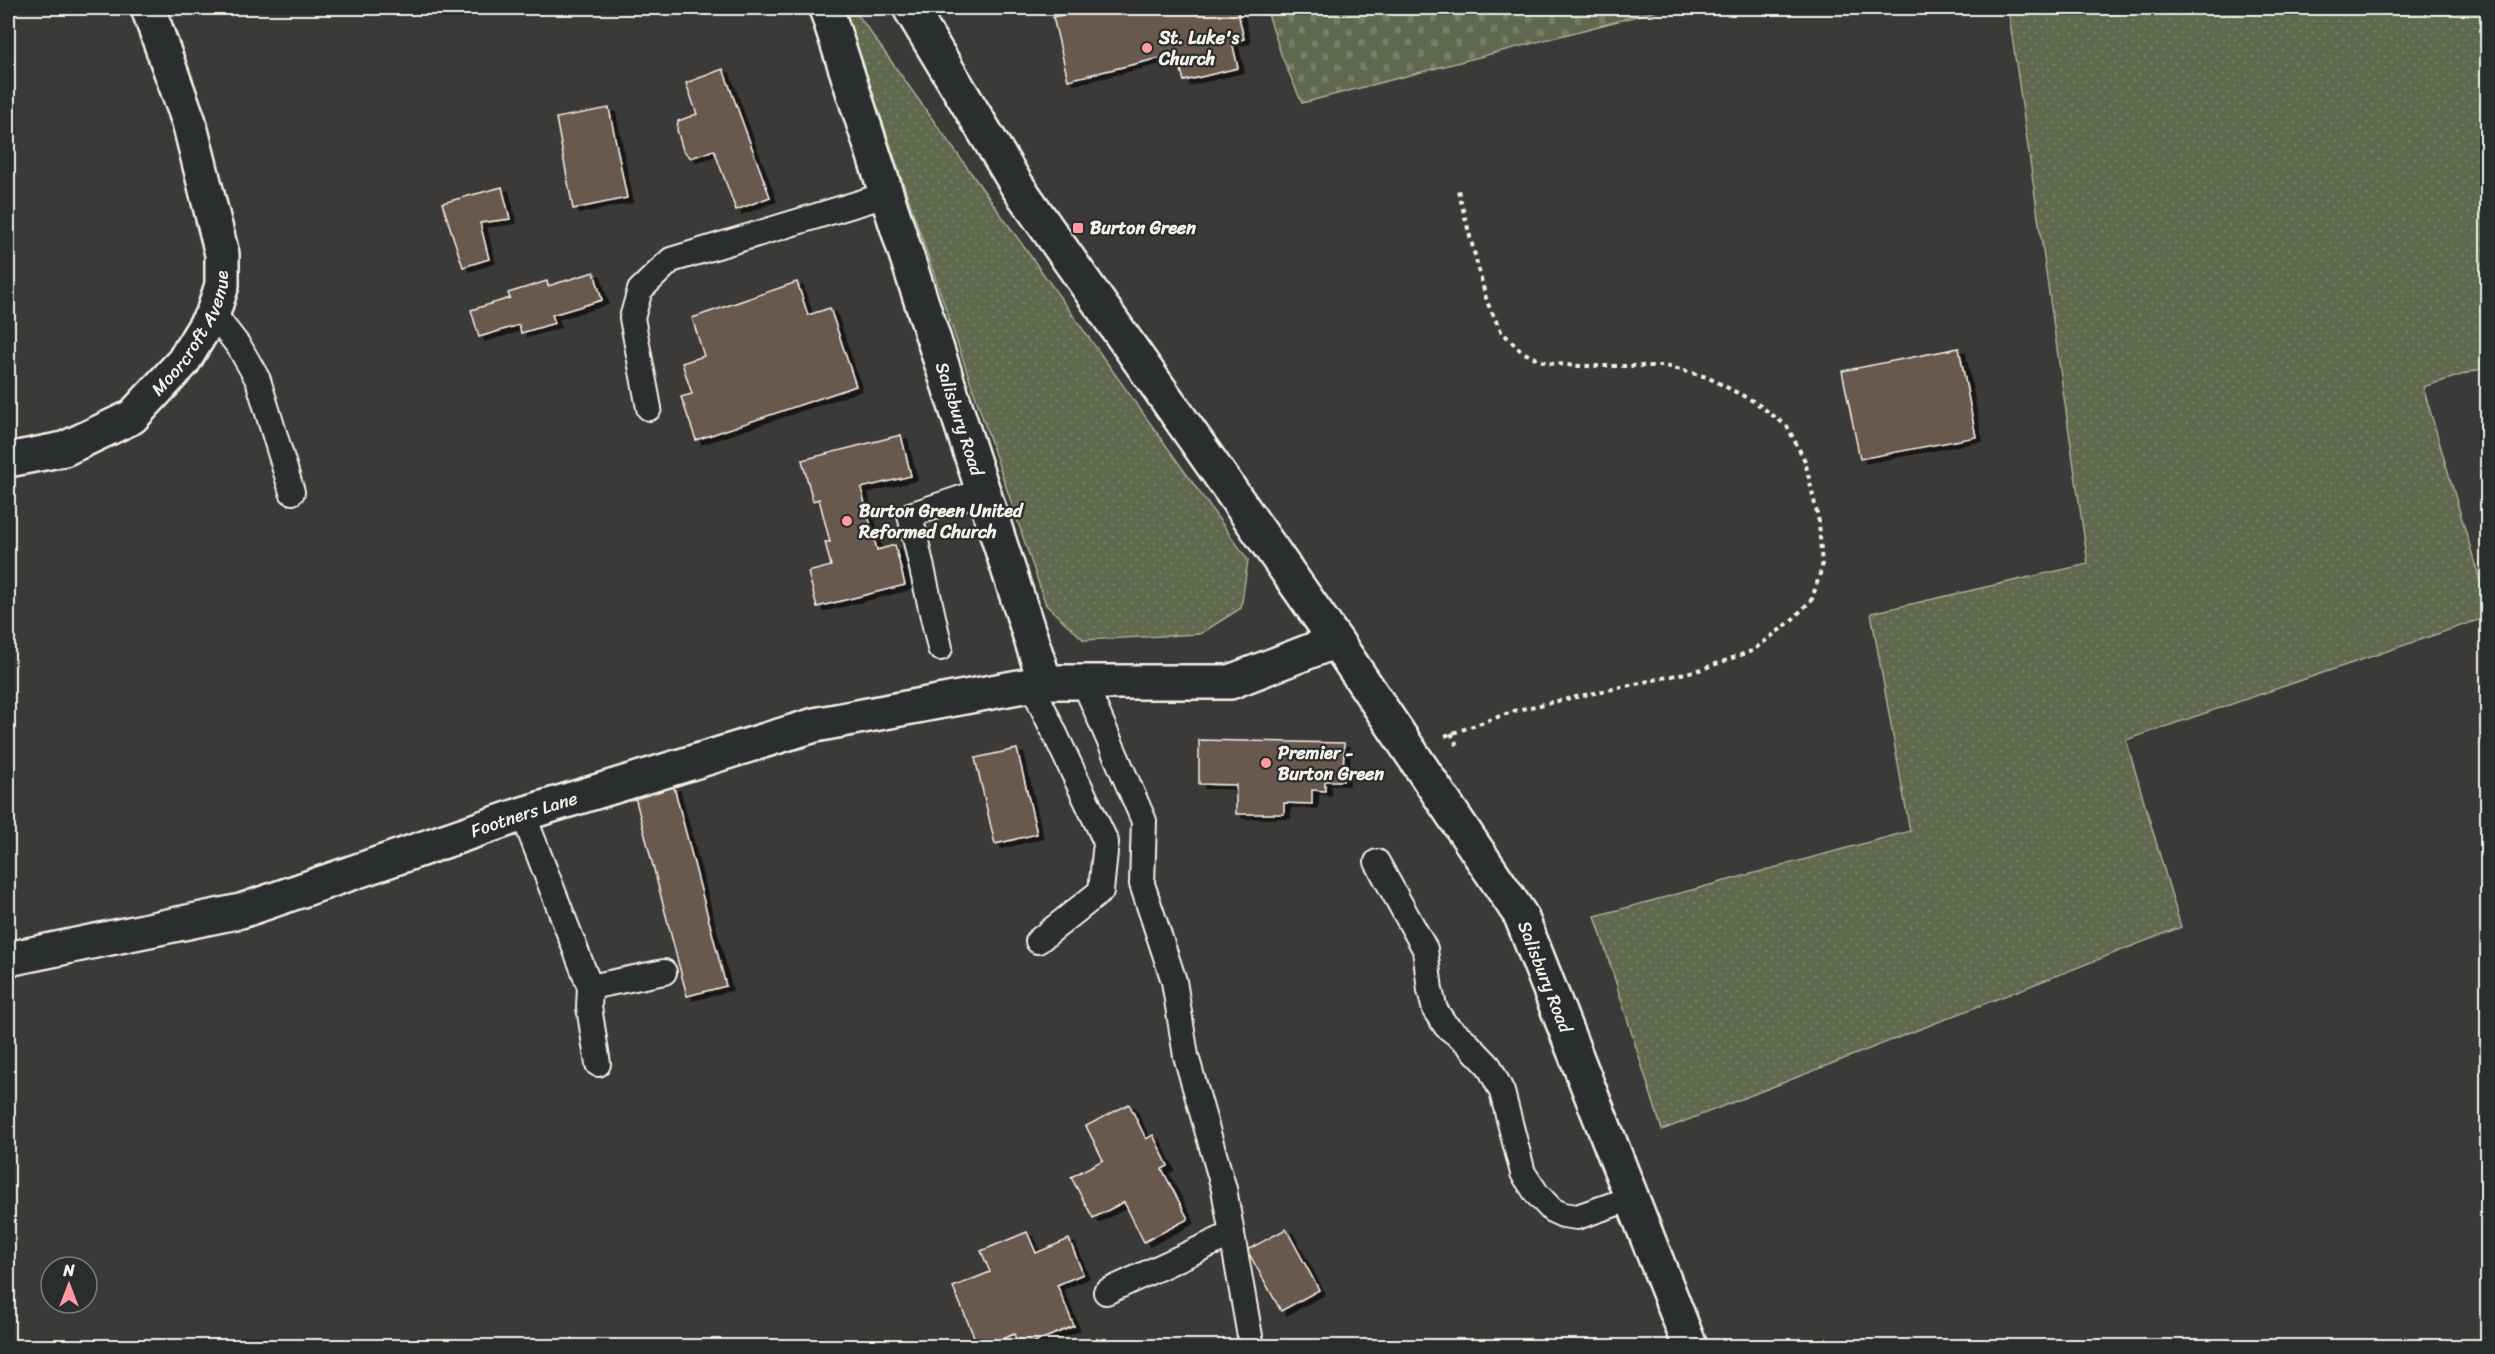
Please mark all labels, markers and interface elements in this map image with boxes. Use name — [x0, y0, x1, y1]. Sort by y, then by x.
place label: St. Luke's Church — [1158, 22, 1240, 75]
marker: St. Luke's Church — [1140, 41, 1154, 55]
place label: Burton Green — [1090, 212, 1196, 244]
marker: Burton Green — [1071, 221, 1085, 235]
street label: Moorcroft Avenue — [143, 270, 238, 404]
street label: Salisbury Road — [926, 358, 993, 481]
place label: Burton Green United Reformed Church — [858, 495, 1024, 548]
marker: Burton Green United Reformed Church — [840, 514, 854, 528]
place label: Premier - Burton Green — [1278, 737, 1384, 790]
marker: Premier - Burton Green — [1259, 756, 1273, 770]
street label: Footners Lane — [466, 782, 582, 847]
street label: Salisbury Road — [1508, 916, 1582, 1039]
north arrow — [39, 1255, 99, 1315]
text: N — [62, 1256, 75, 1285]

